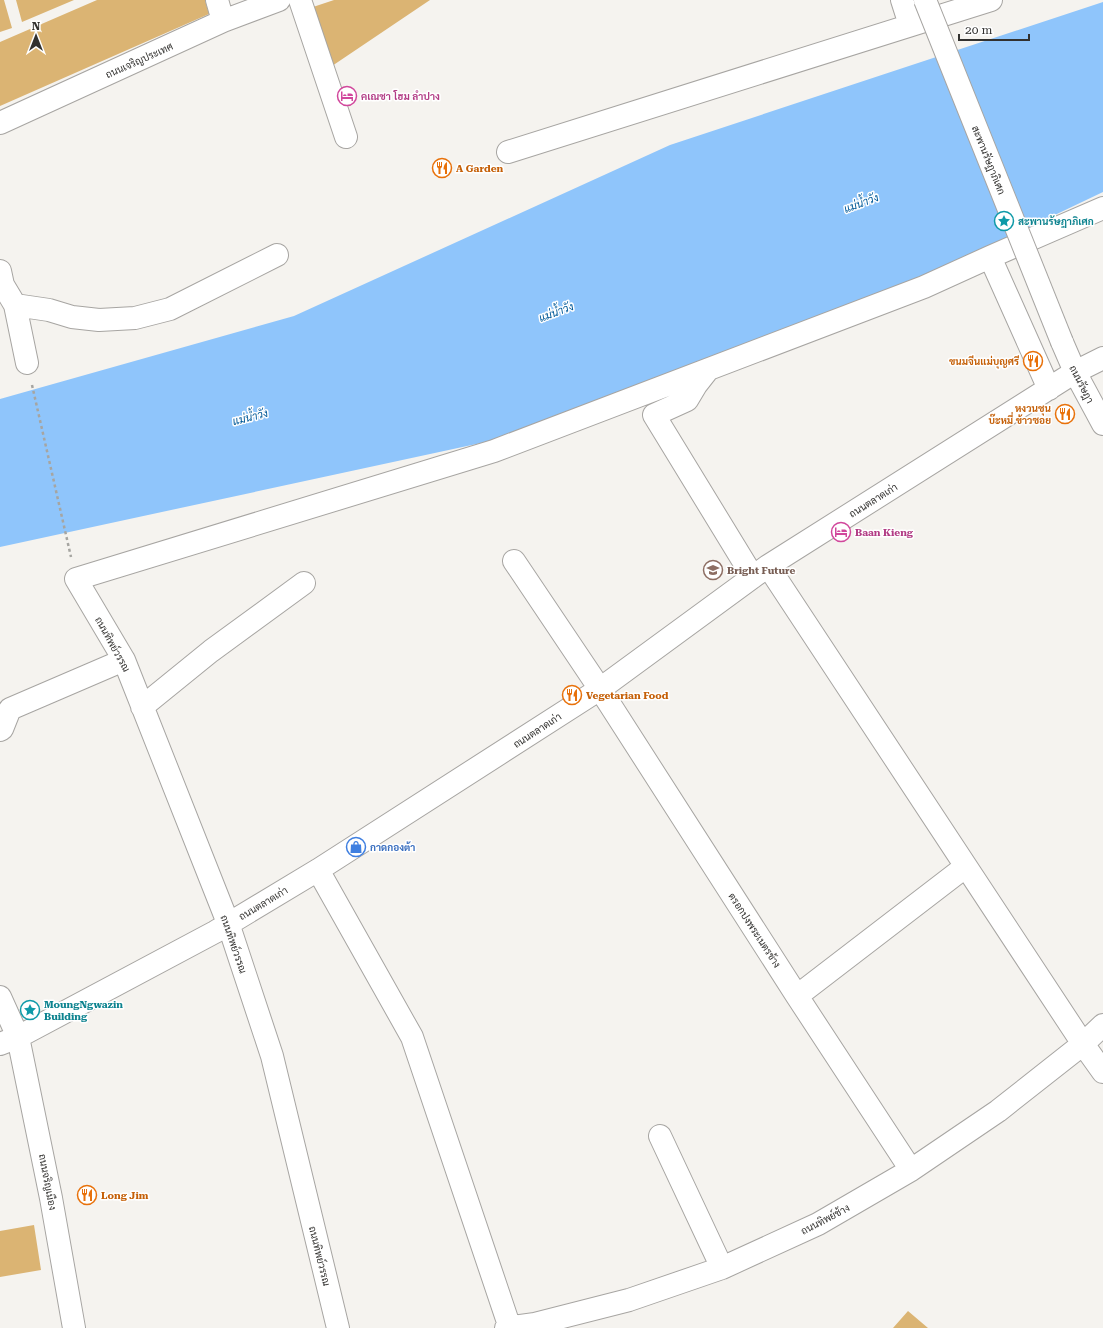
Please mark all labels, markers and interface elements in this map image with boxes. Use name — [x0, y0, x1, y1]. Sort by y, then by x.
north arrow — [16, 16, 56, 56]
scale bar — [959, 16, 1029, 42]
text: N — [32, 20, 41, 33]
text: 20 m — [965, 23, 992, 37]
street label: ถนนเจริญประเทศ — [104, 41, 175, 81]
hotel icon: คเณชา โฮม ลำปาง — [336, 85, 358, 107]
place label: คเณชา โฮม ลำปาง — [361, 90, 440, 102]
street label: สะพานรัษฏาภิเศก — [968, 124, 1008, 197]
restaurant icon: A Garden — [431, 157, 453, 179]
place label: A Garden — [456, 163, 504, 174]
water label: แม่น้ำวัง — [840, 186, 880, 216]
place icon: สะพานรัษฎาภิเศก — [993, 210, 1015, 232]
place label: สะพานรัษฎาภิเศก — [1018, 215, 1094, 228]
water label: แม่น้ำวัง — [535, 295, 575, 325]
restaurant icon: ขนมจีนแม่บุญศรี — [1022, 350, 1044, 372]
place label: ขนมจีนแม่บุญศรี — [949, 355, 1019, 369]
street label: ถนนรัษฎา — [1066, 363, 1097, 406]
water label: แม่น้ำวัง — [230, 402, 269, 428]
place label: หงวนชุน บ๊ะหมี่ ข้าวซอย — [988, 403, 1051, 426]
restaurant icon: หงวนชุน บ๊ะหมี่ ข้าวซอย — [1054, 403, 1076, 425]
street label: ถนนตลาดเก่า — [847, 480, 900, 520]
hotel icon: Baan Kieng — [830, 521, 852, 543]
place label: Baan Kieng — [855, 527, 914, 538]
school or university icon: Bright Future — [702, 559, 724, 581]
place label: Bright Future — [727, 565, 796, 576]
street label: ถนนทิพย์วรรณ — [93, 614, 134, 674]
restaurant icon: Vegetarian Food — [561, 684, 583, 706]
place label: Vegetarian Food — [586, 690, 669, 701]
street label: ถนนตลาดเก่า — [511, 710, 563, 750]
shop icon: กาดกองต้า — [345, 836, 367, 858]
place label: กาดกองต้า — [370, 841, 415, 853]
street label: ถนนตลาดเก่า — [236, 884, 290, 922]
street label: ตรอกปงพระเนตรช้าง — [726, 890, 784, 970]
street label: ถนนทิพย์วรรณ — [218, 913, 251, 975]
place icon: MoungNgwazin Building — [19, 999, 41, 1021]
place label: MoungNgwazin Building — [44, 999, 123, 1022]
street label: ถนนจริญเมือง — [36, 1153, 59, 1211]
restaurant icon: Long Jim — [76, 1184, 98, 1206]
place label: Long Jim — [101, 1190, 149, 1201]
street label: ถนนทิพย์ช้าง — [798, 1200, 851, 1237]
street label: ถนนทิพย์วรรณ — [307, 1225, 334, 1287]

